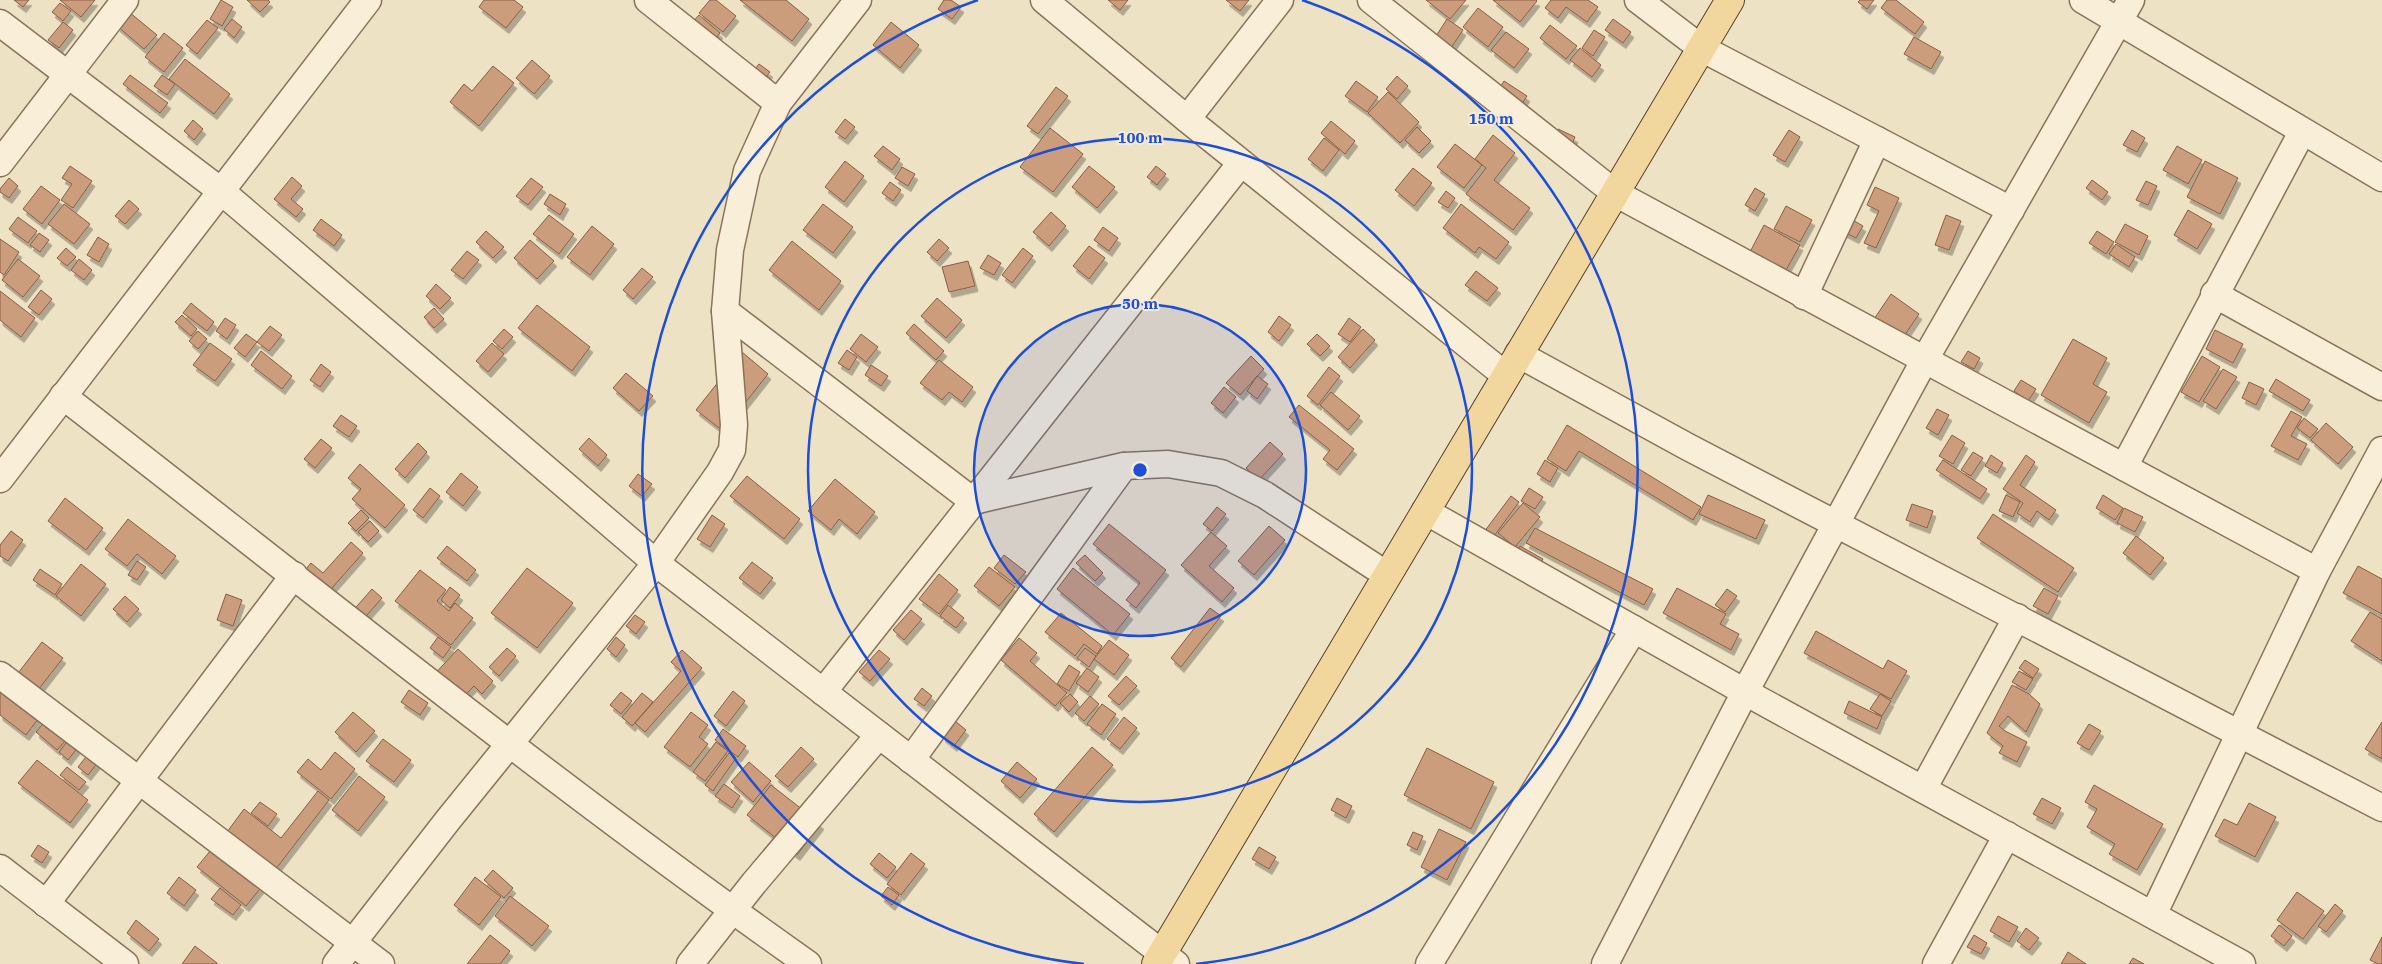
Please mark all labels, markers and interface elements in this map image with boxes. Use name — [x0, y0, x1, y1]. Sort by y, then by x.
text: 150 m — [1468, 109, 1514, 128]
text: 100 m — [1117, 128, 1163, 147]
text: 50 m — [1122, 294, 1158, 313]
centre of rings — [1131, 461, 1149, 479]

